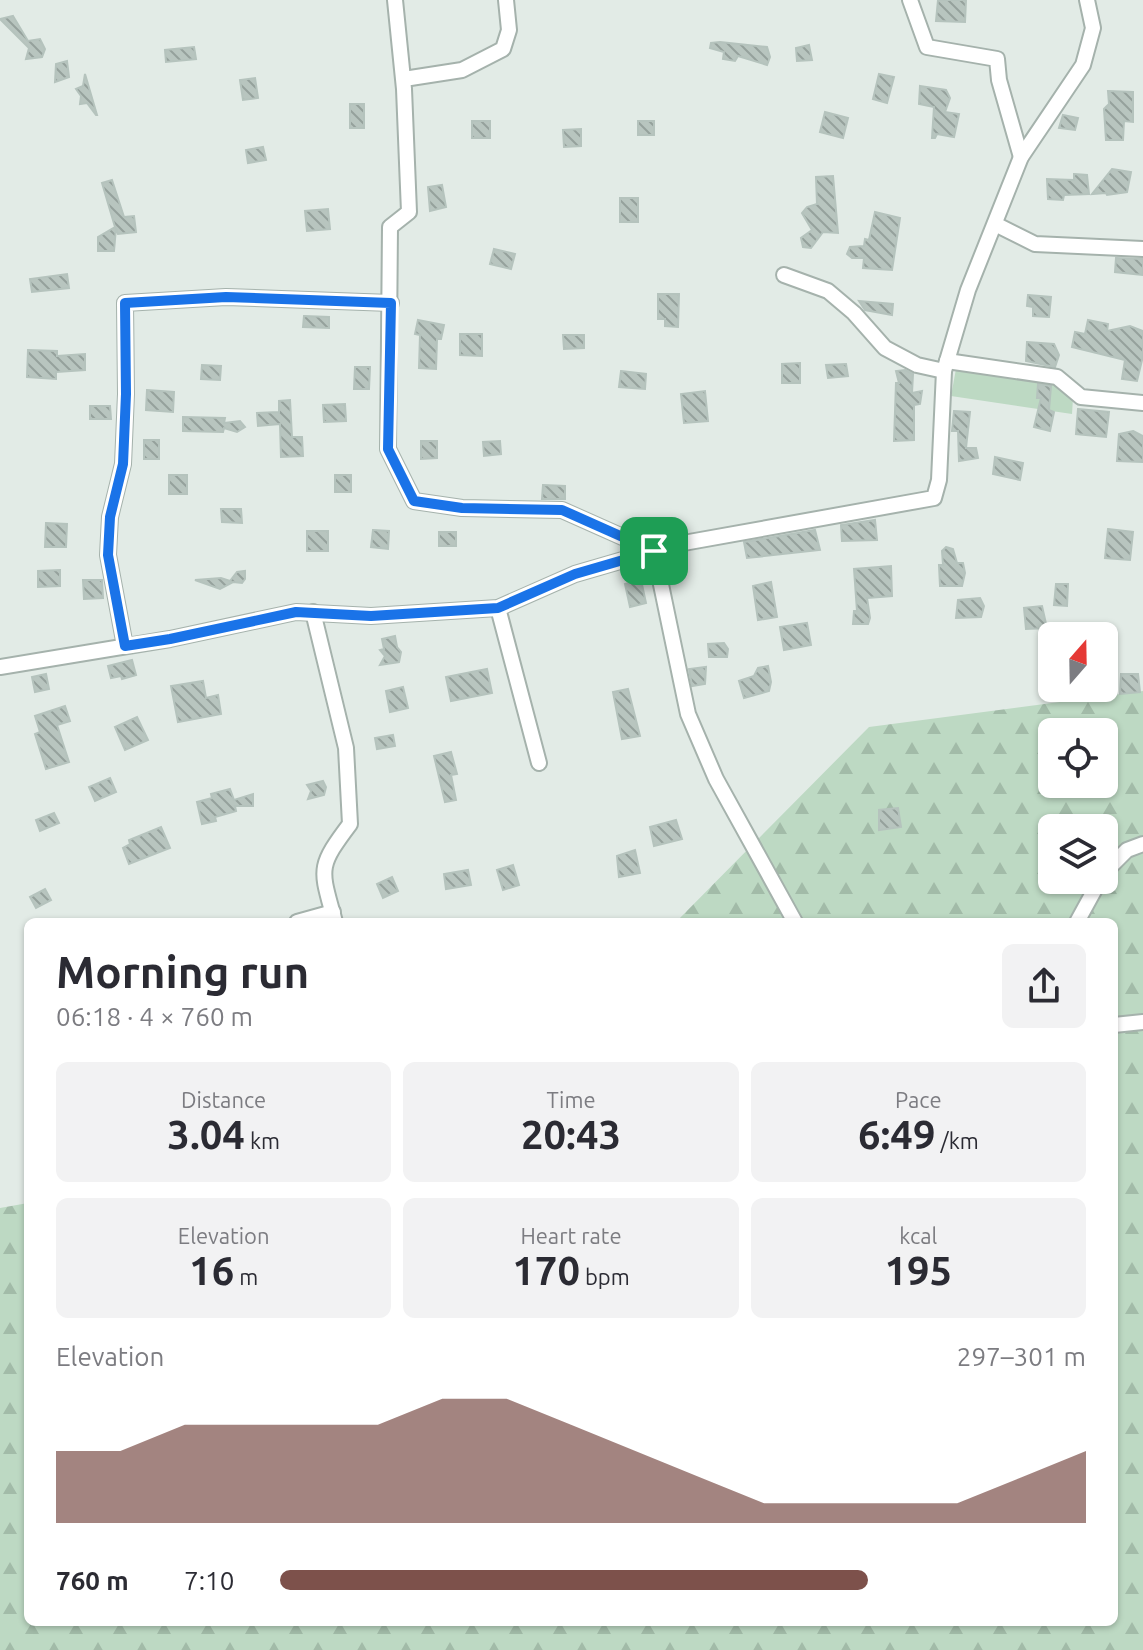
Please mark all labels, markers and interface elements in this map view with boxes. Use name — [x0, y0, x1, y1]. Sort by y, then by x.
pin — [620, 517, 688, 585]
icon: arrive — [632, 529, 676, 573]
north arrow — [1038, 622, 1118, 702]
map controls — [1038, 622, 1118, 894]
button: locate — [1038, 718, 1118, 798]
button: layers — [1038, 814, 1118, 894]
button: share — [1002, 944, 1086, 1028]
text: Morning run — [56, 947, 309, 996]
text: 06:18 · 4 × 760 m — [56, 1002, 253, 1031]
text: Distance — [181, 1087, 266, 1112]
text: Time — [546, 1087, 596, 1112]
text: Pace — [895, 1087, 942, 1112]
text: 3.04 — [167, 1112, 245, 1157]
text: 20:43 — [521, 1112, 621, 1157]
text: 6:49 — [858, 1112, 935, 1157]
text: km — [245, 1128, 280, 1153]
text: /km — [935, 1128, 979, 1153]
text: Elevation — [178, 1223, 270, 1248]
text: Heart rate — [520, 1223, 622, 1248]
text: kcal — [899, 1223, 937, 1248]
text: 16 — [189, 1248, 234, 1293]
text: 170 — [512, 1248, 580, 1293]
text: 195 — [884, 1248, 952, 1293]
text: m — [234, 1264, 258, 1289]
text: bpm — [580, 1264, 630, 1289]
text: Elevation — [56, 1342, 164, 1371]
text: 297–301 m — [957, 1342, 1086, 1371]
text: 760 m — [56, 1566, 129, 1595]
text: 7:10 — [184, 1566, 234, 1595]

